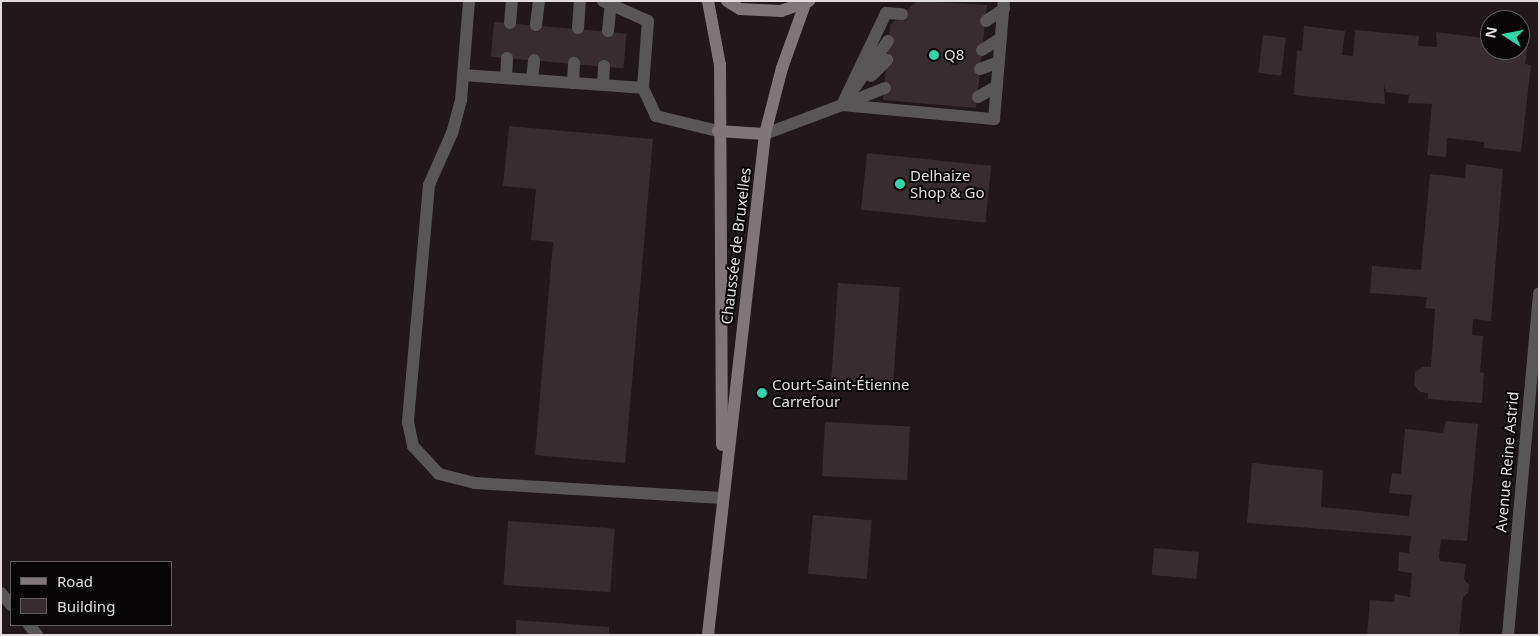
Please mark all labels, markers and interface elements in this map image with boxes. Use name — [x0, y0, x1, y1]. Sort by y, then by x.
north arrow — [1480, 10, 1530, 60]
text: N — [1480, 25, 1501, 40]
place label: Q8 — [944, 46, 964, 64]
marker: Q8 — [928, 49, 940, 61]
place label: Delhaize Shop & Go — [910, 166, 985, 201]
street label: Chaussée de Bruxelles — [717, 167, 755, 325]
marker: Delhaize Shop & Go — [894, 178, 906, 190]
place label: Court-Saint-Étienne Carrefour — [772, 375, 909, 410]
marker: Court-Saint-Étienne Carrefour — [756, 387, 768, 399]
street label: Avenue Reine Astrid — [1492, 391, 1522, 533]
legend — [10, 561, 172, 626]
text: Road — [57, 571, 93, 591]
text: Building — [57, 596, 115, 616]

